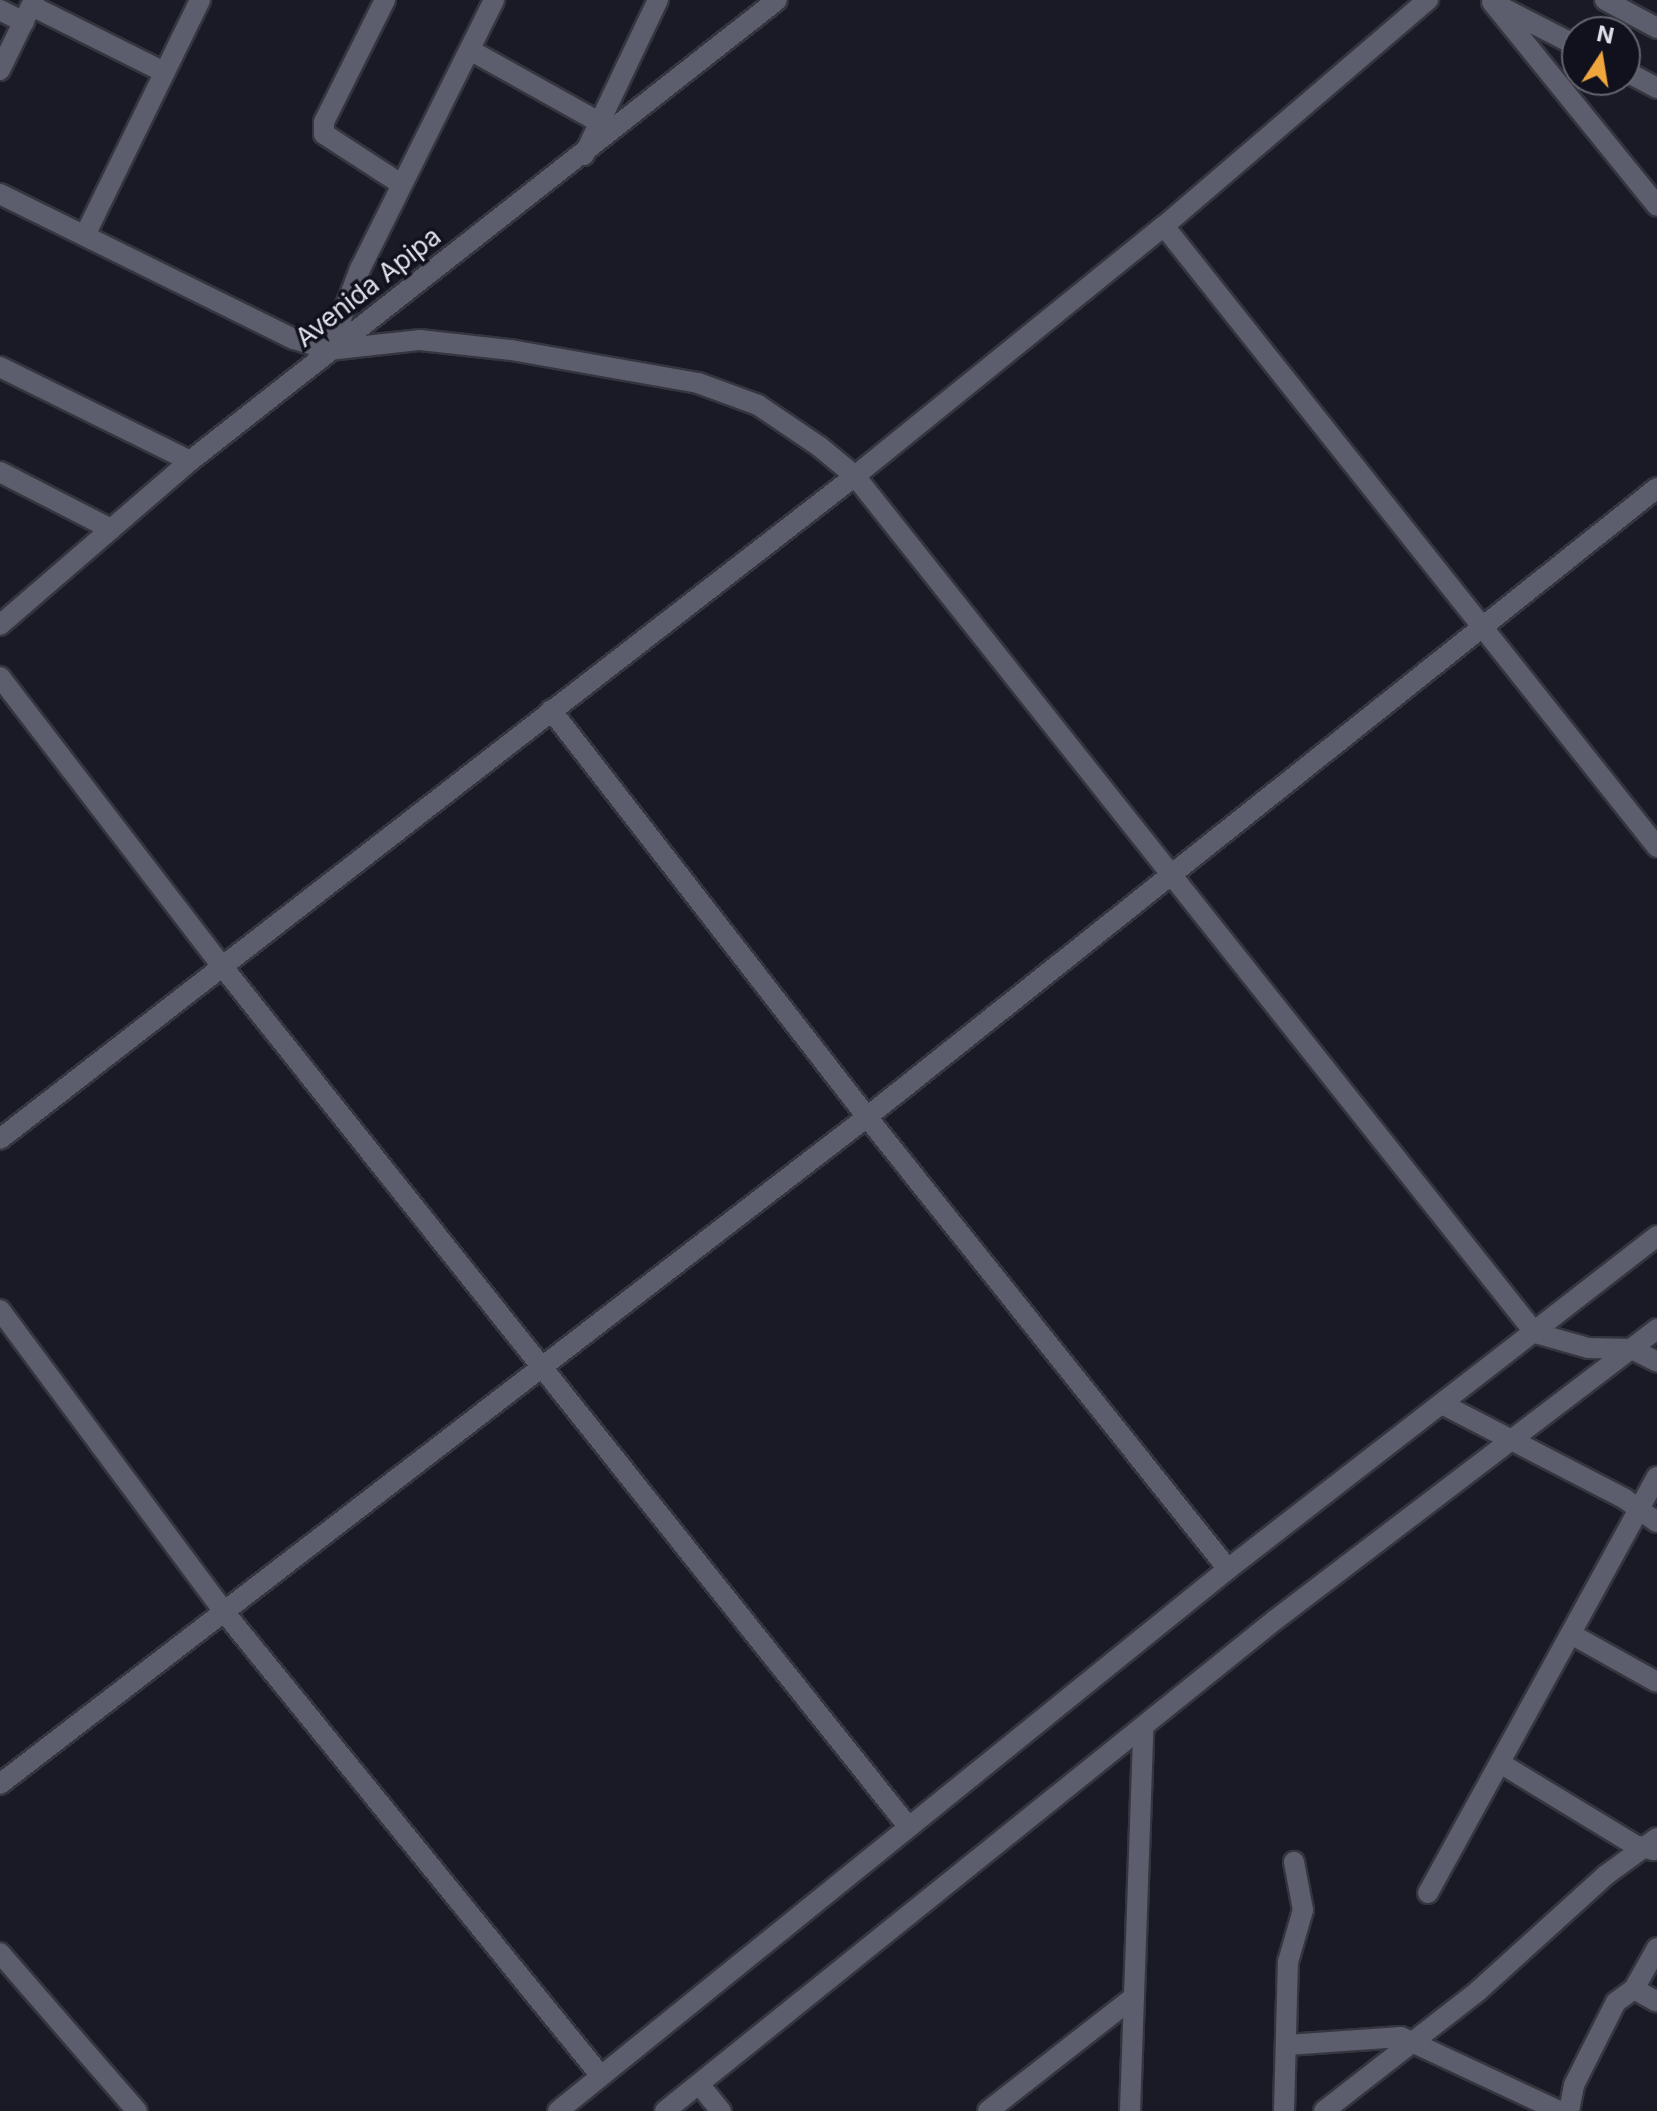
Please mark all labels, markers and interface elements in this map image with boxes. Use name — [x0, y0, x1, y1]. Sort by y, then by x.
north arrow — [1561, 16, 1641, 96]
text: N — [1595, 20, 1616, 49]
street label: Avenida Apipa — [289, 221, 447, 353]

